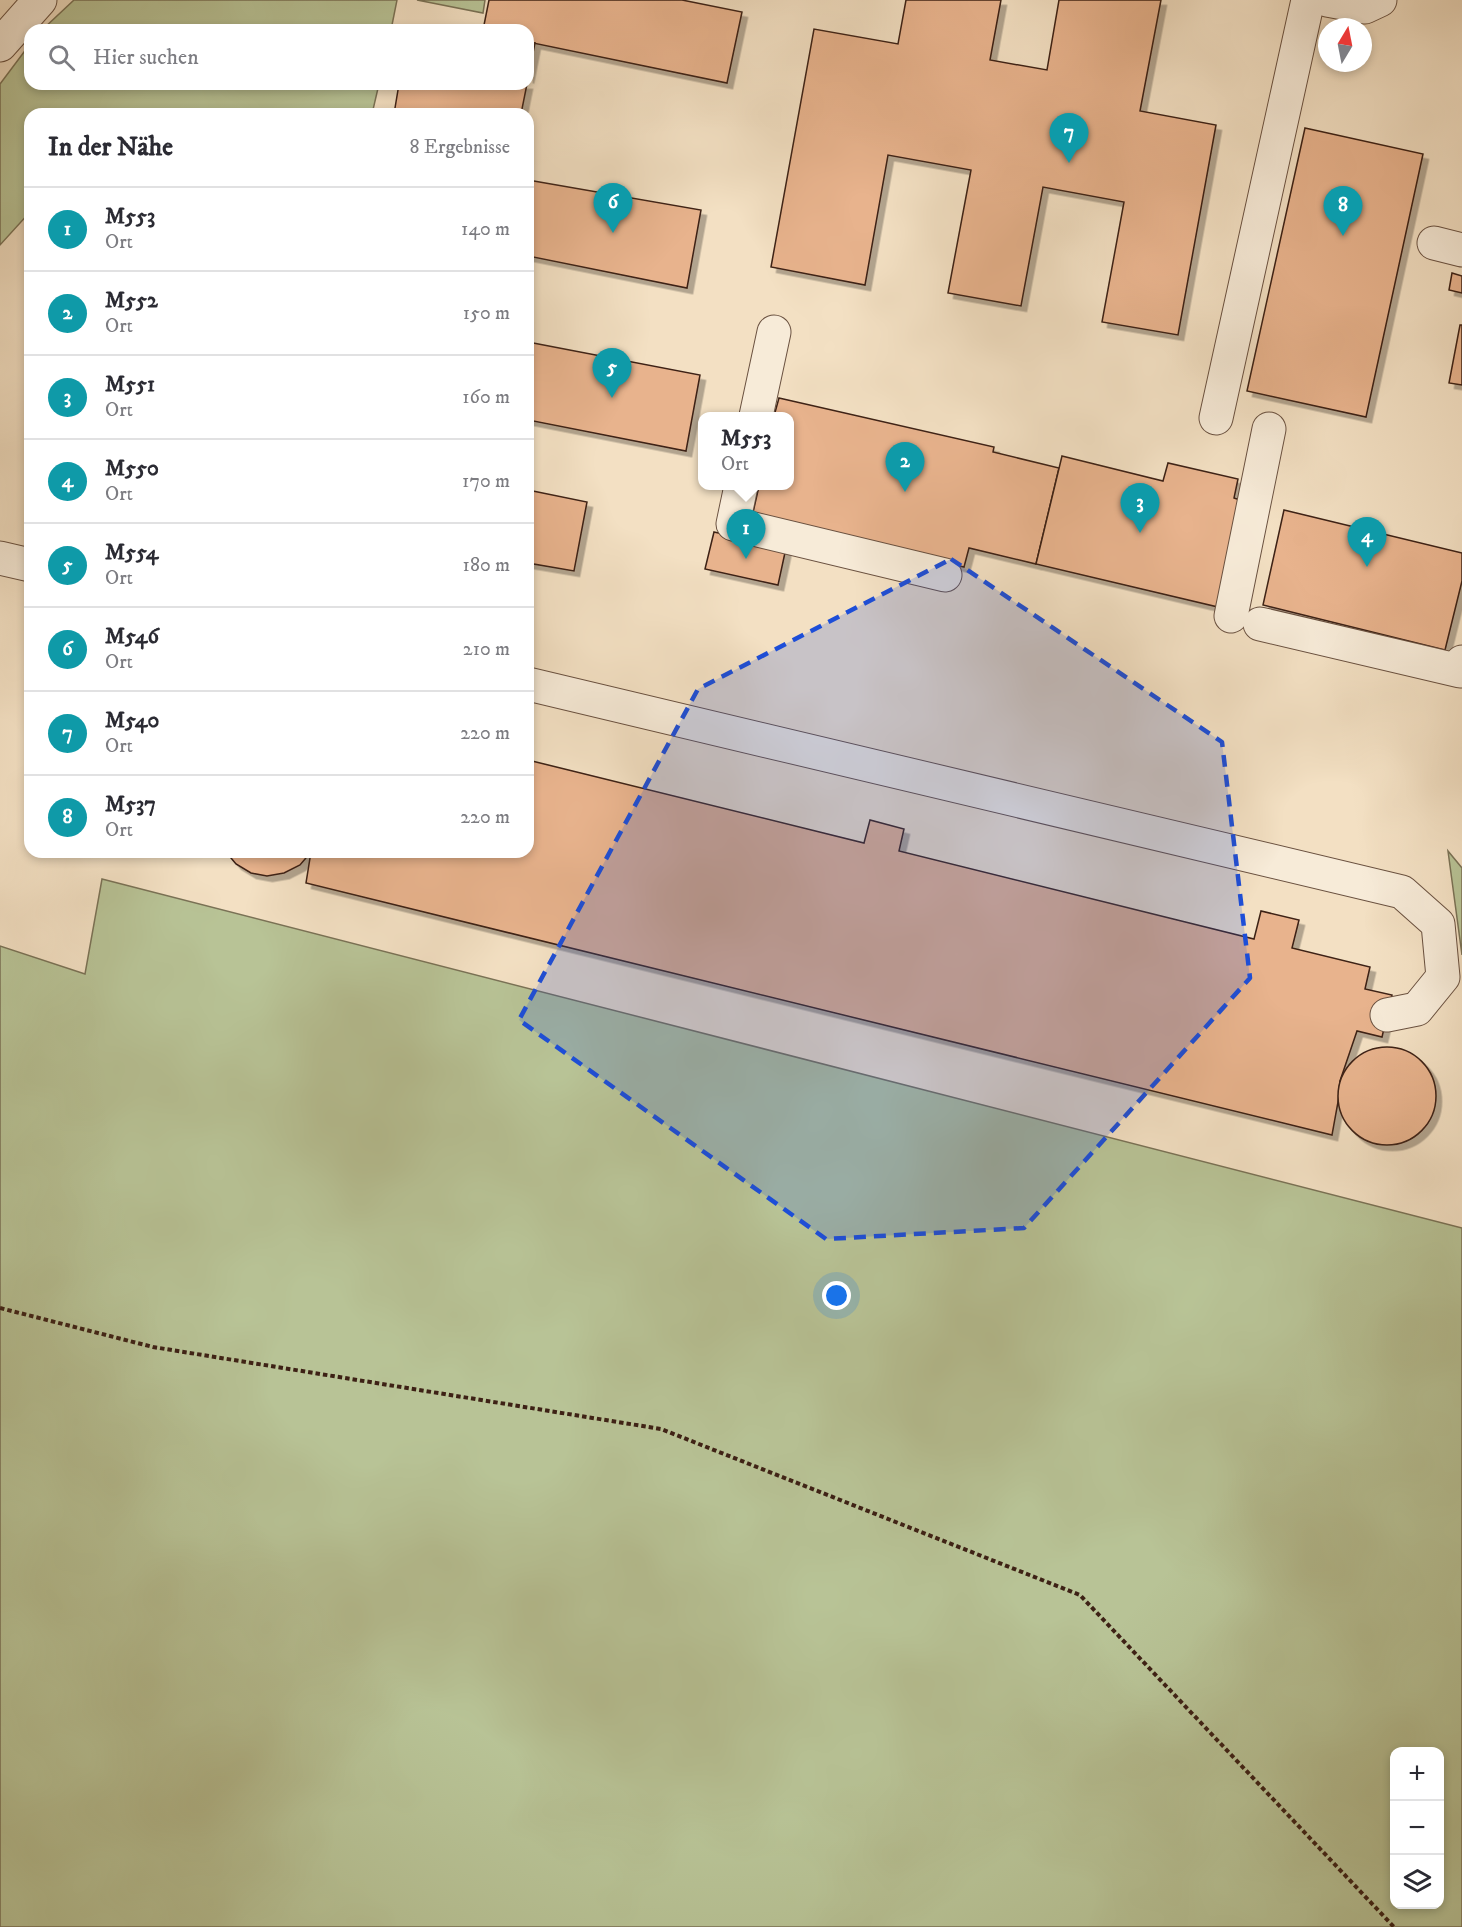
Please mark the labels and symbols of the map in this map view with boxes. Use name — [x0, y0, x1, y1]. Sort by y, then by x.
north arrow — [1318, 18, 1372, 72]
pin: 7 — [1050, 114, 1088, 163]
pin: 6 — [594, 184, 632, 233]
pin: 8 — [1324, 186, 1362, 236]
pin: 5 — [592, 348, 632, 398]
pin: 2 — [886, 442, 924, 492]
pin: 3 — [1120, 484, 1160, 533]
pin: 1 — [726, 510, 766, 559]
pin: 4 — [1348, 518, 1386, 567]
your location — [822, 1281, 851, 1310]

